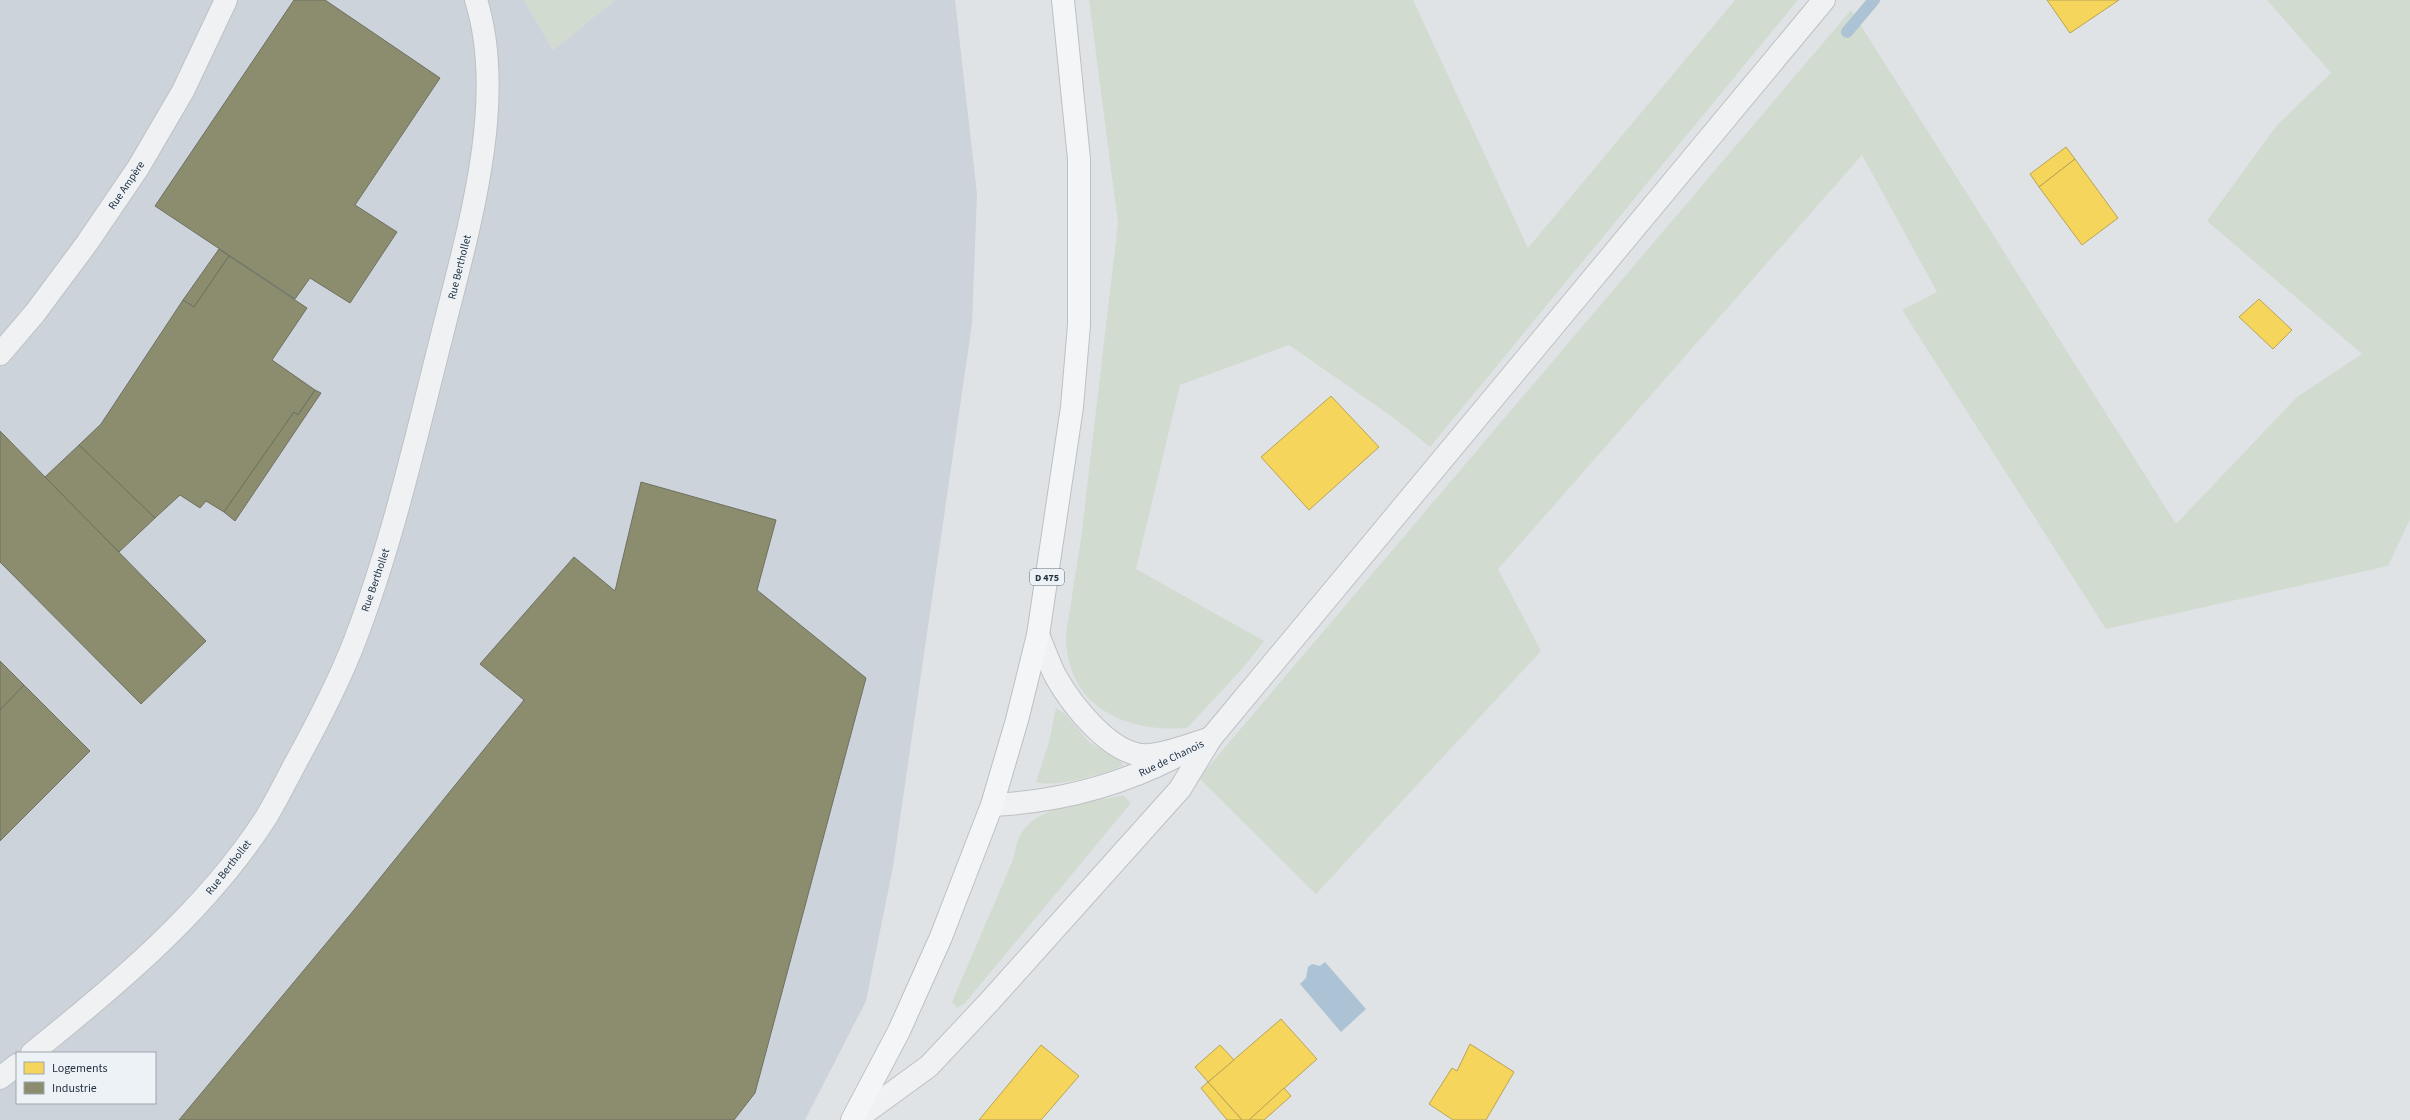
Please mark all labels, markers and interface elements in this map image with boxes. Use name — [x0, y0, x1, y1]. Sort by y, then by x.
street label: Rue Ampère — [105, 158, 149, 213]
street label: Rue Berthollet — [444, 233, 475, 301]
street label: Rue Berthollet — [358, 546, 393, 614]
road number: D 475 — [1030, 569, 1064, 585]
street label: Rue de Chanois — [1136, 736, 1207, 781]
street label: Rue Berthollet — [202, 836, 255, 898]
legend — [16, 1052, 156, 1104]
text: Logements — [52, 1060, 107, 1077]
text: Industrie — [52, 1080, 97, 1097]

